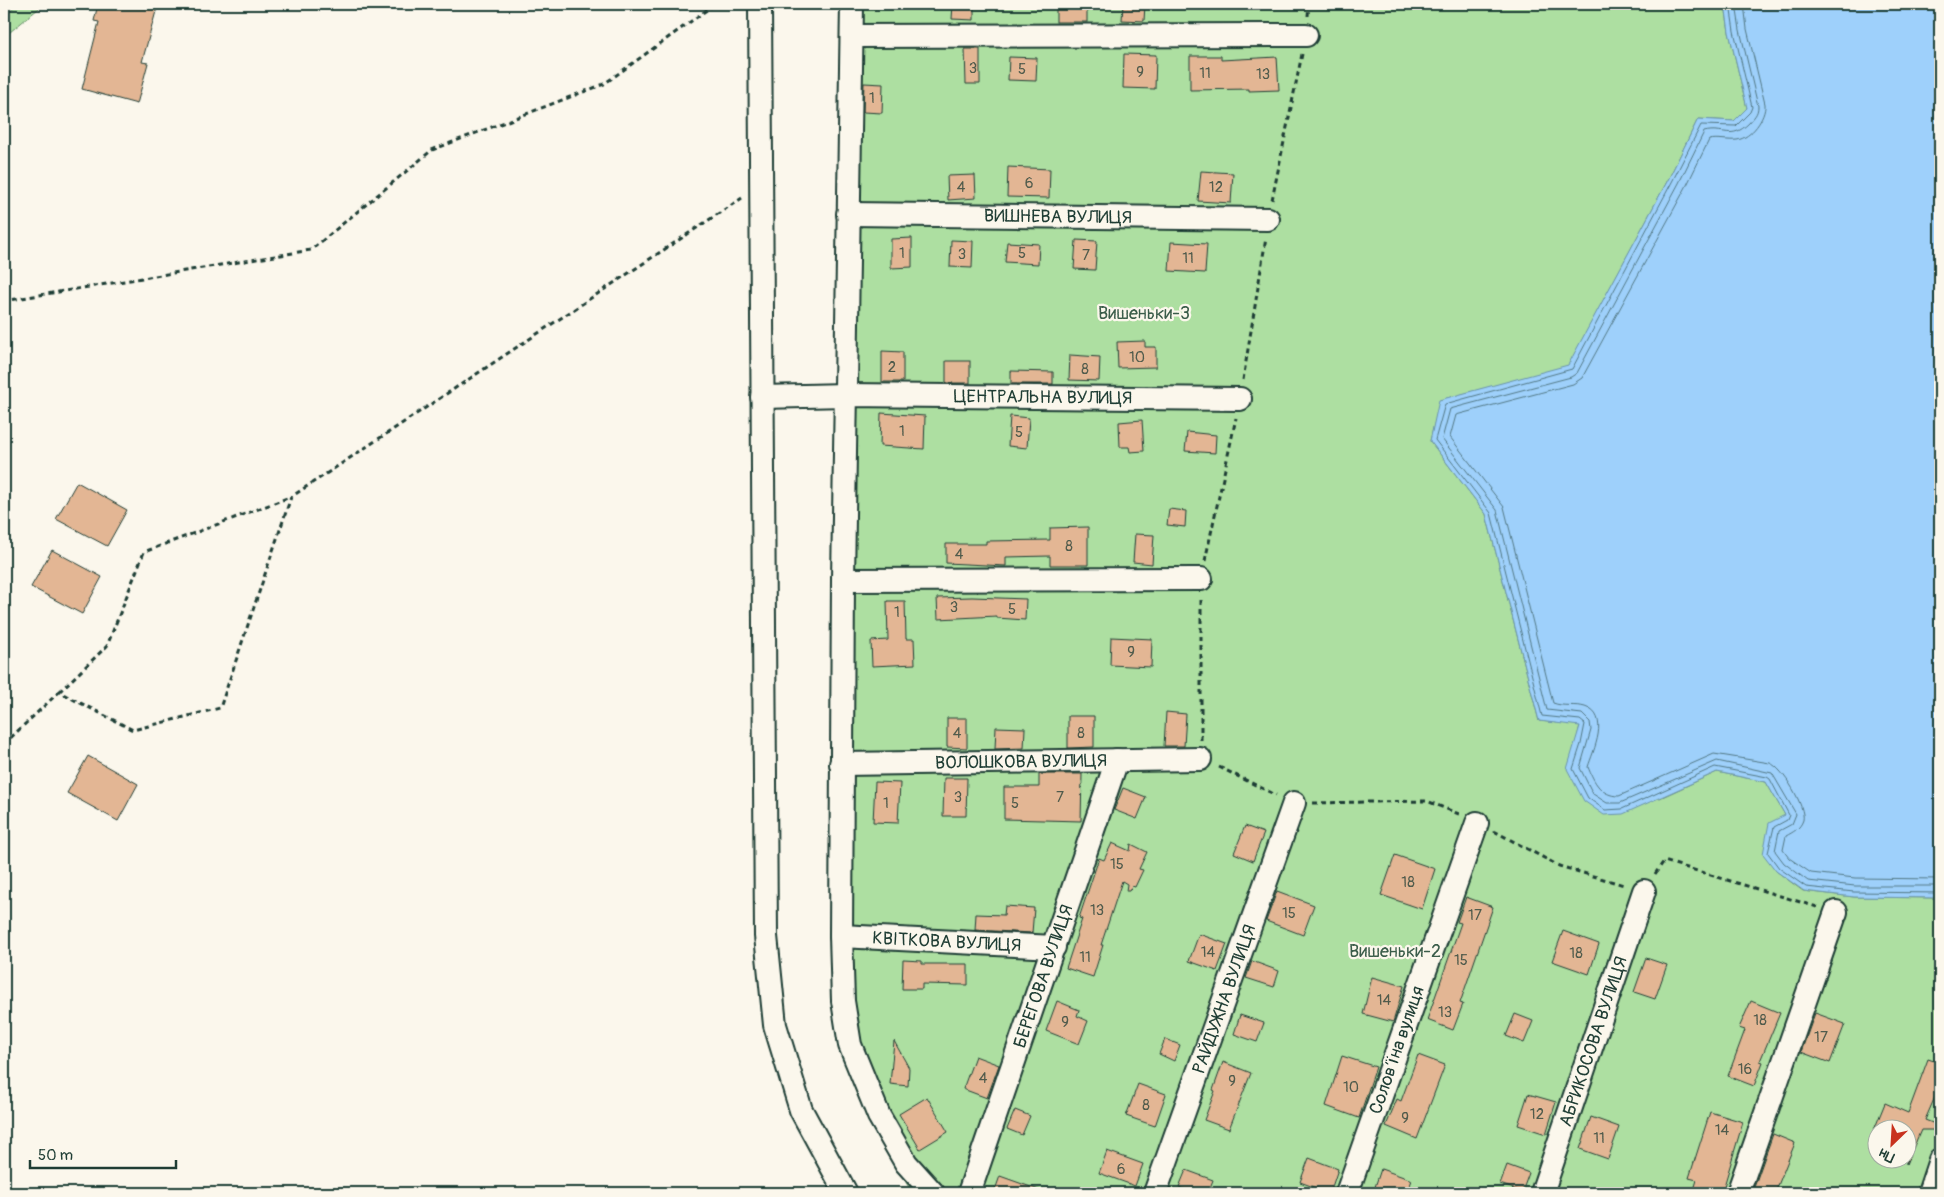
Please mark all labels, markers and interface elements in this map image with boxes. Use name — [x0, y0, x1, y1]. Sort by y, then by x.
house number: 3 — [969, 59, 977, 78]
house number: 5 — [1018, 60, 1026, 79]
house number: 9 — [1136, 63, 1144, 82]
house number: 11 — [1199, 64, 1211, 83]
house number: 13 — [1256, 65, 1270, 84]
house number: 1 — [869, 89, 875, 108]
house number: 6 — [1025, 174, 1033, 193]
house number: 4 — [957, 178, 966, 197]
house number: 12 — [1209, 178, 1223, 197]
street label: ВИШНЕВА ВУЛИЦЯ — [984, 204, 1132, 229]
house number: 1 — [899, 244, 905, 263]
house number: 5 — [1018, 244, 1026, 263]
house number: 3 — [958, 245, 966, 264]
house number: 7 — [1082, 246, 1090, 265]
house number: 11 — [1182, 249, 1194, 268]
park label: Вишеньки-3 — [1098, 302, 1190, 325]
house number: 10 — [1129, 348, 1145, 367]
house number: 2 — [888, 358, 896, 377]
house number: 8 — [1081, 360, 1089, 379]
street label: ЦЕНТРАЛЬНА ВУЛИЦЯ — [954, 385, 1132, 409]
house number: 1 — [899, 422, 905, 441]
house number: 5 — [1015, 423, 1023, 442]
house number: 8 — [1065, 537, 1073, 556]
house number: 4 — [955, 545, 964, 564]
house number: 3 — [950, 598, 958, 617]
house number: 5 — [1008, 600, 1016, 619]
house number: 1 — [894, 603, 900, 622]
house number: 9 — [1127, 643, 1135, 662]
house number: 4 — [953, 724, 962, 743]
house number: 8 — [1077, 724, 1085, 743]
street label: ВОЛОШКОВА ВУЛИЦЯ — [935, 749, 1107, 774]
house number: 3 — [954, 788, 962, 807]
house number: 7 — [1056, 788, 1064, 807]
house number: 1 — [883, 794, 889, 813]
house number: 5 — [1011, 794, 1019, 813]
house number: 15 — [1110, 855, 1124, 874]
house number: 18 — [1401, 873, 1415, 892]
house number: 13 — [1090, 901, 1104, 920]
street label: БЕРЕГОВА ВУЛИЦЯ — [1008, 902, 1078, 1051]
house number: 15 — [1282, 904, 1296, 923]
house number: 17 — [1468, 906, 1482, 925]
street label: РАЙДУЖНА ВУЛИЦЯ — [1187, 921, 1261, 1077]
street label: КВІТКОВА ВУЛИЦЯ — [872, 926, 1022, 957]
park label: Вишеньки-2 — [1349, 940, 1441, 963]
house number: 14 — [1201, 943, 1216, 962]
house number: 18 — [1569, 944, 1583, 963]
house number: 11 — [1079, 948, 1091, 967]
house number: 15 — [1454, 951, 1468, 970]
street label: АБРИКОСОВА ВУЛИЦЯ — [1554, 953, 1633, 1130]
street label: Соловʼїна вулиця — [1364, 983, 1430, 1117]
house number: 14 — [1377, 991, 1392, 1010]
house number: 13 — [1438, 1003, 1452, 1022]
house number: 18 — [1753, 1011, 1767, 1030]
house number: 9 — [1061, 1013, 1069, 1032]
house number: 17 — [1814, 1028, 1828, 1047]
house number: 16 — [1738, 1060, 1752, 1079]
house number: 4 — [979, 1069, 988, 1088]
house number: 9 — [1228, 1072, 1236, 1091]
house number: 10 — [1343, 1078, 1359, 1097]
house number: 8 — [1142, 1096, 1150, 1115]
house number: 12 — [1530, 1105, 1544, 1124]
house number: 9 — [1401, 1109, 1409, 1128]
north arrow — [1866, 1120, 1916, 1170]
house number: 14 — [1715, 1121, 1730, 1140]
house number: 11 — [1593, 1129, 1605, 1148]
scale bar — [30, 1137, 176, 1169]
text: Пн — [1876, 1144, 1897, 1166]
text: 50 m — [38, 1146, 73, 1165]
house number: 6 — [1117, 1160, 1125, 1179]

